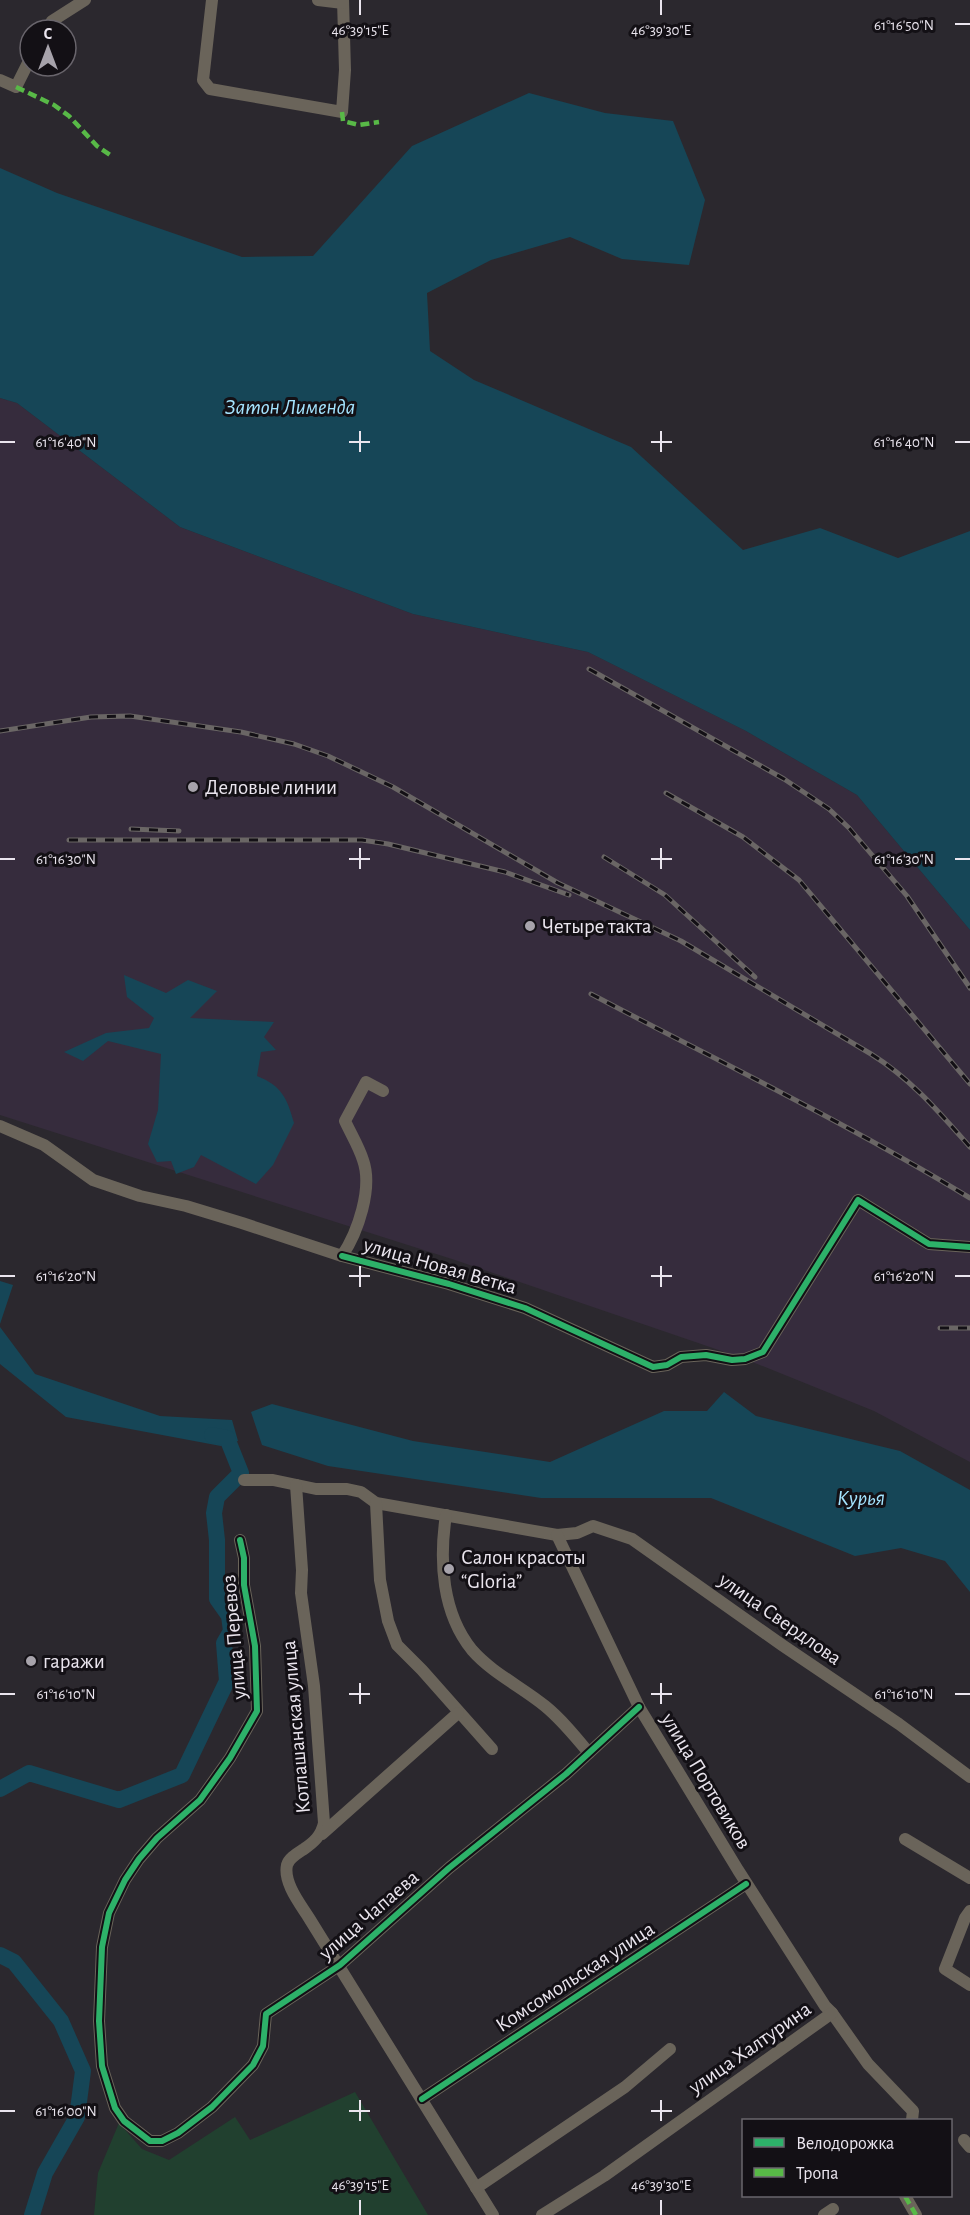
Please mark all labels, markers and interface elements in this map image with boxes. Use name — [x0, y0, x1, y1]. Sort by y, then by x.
north arrow — [18, 18, 78, 78]
text: 61°16'50"N — [874, 18, 934, 33]
text: 46°39'15"E — [331, 23, 389, 38]
text: 46°39'30"E — [631, 23, 691, 38]
text: С — [44, 26, 53, 42]
water label: Затон Лименда — [225, 396, 355, 418]
text: 61°16'40"N — [36, 435, 96, 450]
text: 61°16'40"N — [874, 435, 934, 450]
place label: Деловые линии — [205, 777, 337, 798]
marker: Деловые линии — [186, 780, 200, 794]
text: 61°16'30"N — [36, 852, 96, 867]
text: 61°16'30"N — [874, 852, 934, 867]
place label: Четыре такта — [542, 916, 652, 937]
marker: Четыре такта — [523, 919, 537, 933]
street label: улица Новая Ветка — [360, 1234, 519, 1298]
text: 61°16'20"N — [36, 1269, 96, 1284]
text: 61°16'20"N — [874, 1269, 934, 1284]
water label: Курья — [837, 1487, 885, 1510]
place label: Салон красоты “Gloria” — [461, 1547, 586, 1592]
marker: Салон красоты “Gloria” — [442, 1562, 456, 1576]
street label: улица Свердлова — [714, 1568, 845, 1669]
street label: улица Перевоз — [218, 1574, 250, 1701]
street label: Котлашанская улица — [278, 1639, 314, 1814]
place label: гаражи — [43, 1651, 105, 1672]
marker: гаражи — [24, 1654, 38, 1668]
text: 61°16'10"N — [37, 1687, 95, 1702]
text: 61°16'10"N — [875, 1687, 933, 1702]
street label: улица Портовиков — [657, 1709, 755, 1853]
street label: улица Чапаева — [314, 1866, 423, 1964]
street label: Комсомольская улица — [492, 1918, 658, 2036]
street label: улица Халтурина — [684, 1998, 815, 2098]
text: 61°16'00"N — [35, 2104, 97, 2119]
legend — [742, 2119, 952, 2197]
text: Велодорожка — [796, 2135, 894, 2153]
text: Тропа — [796, 2165, 839, 2183]
text: 46°39'15"E — [331, 2178, 389, 2193]
text: 46°39'30"E — [631, 2178, 691, 2193]

